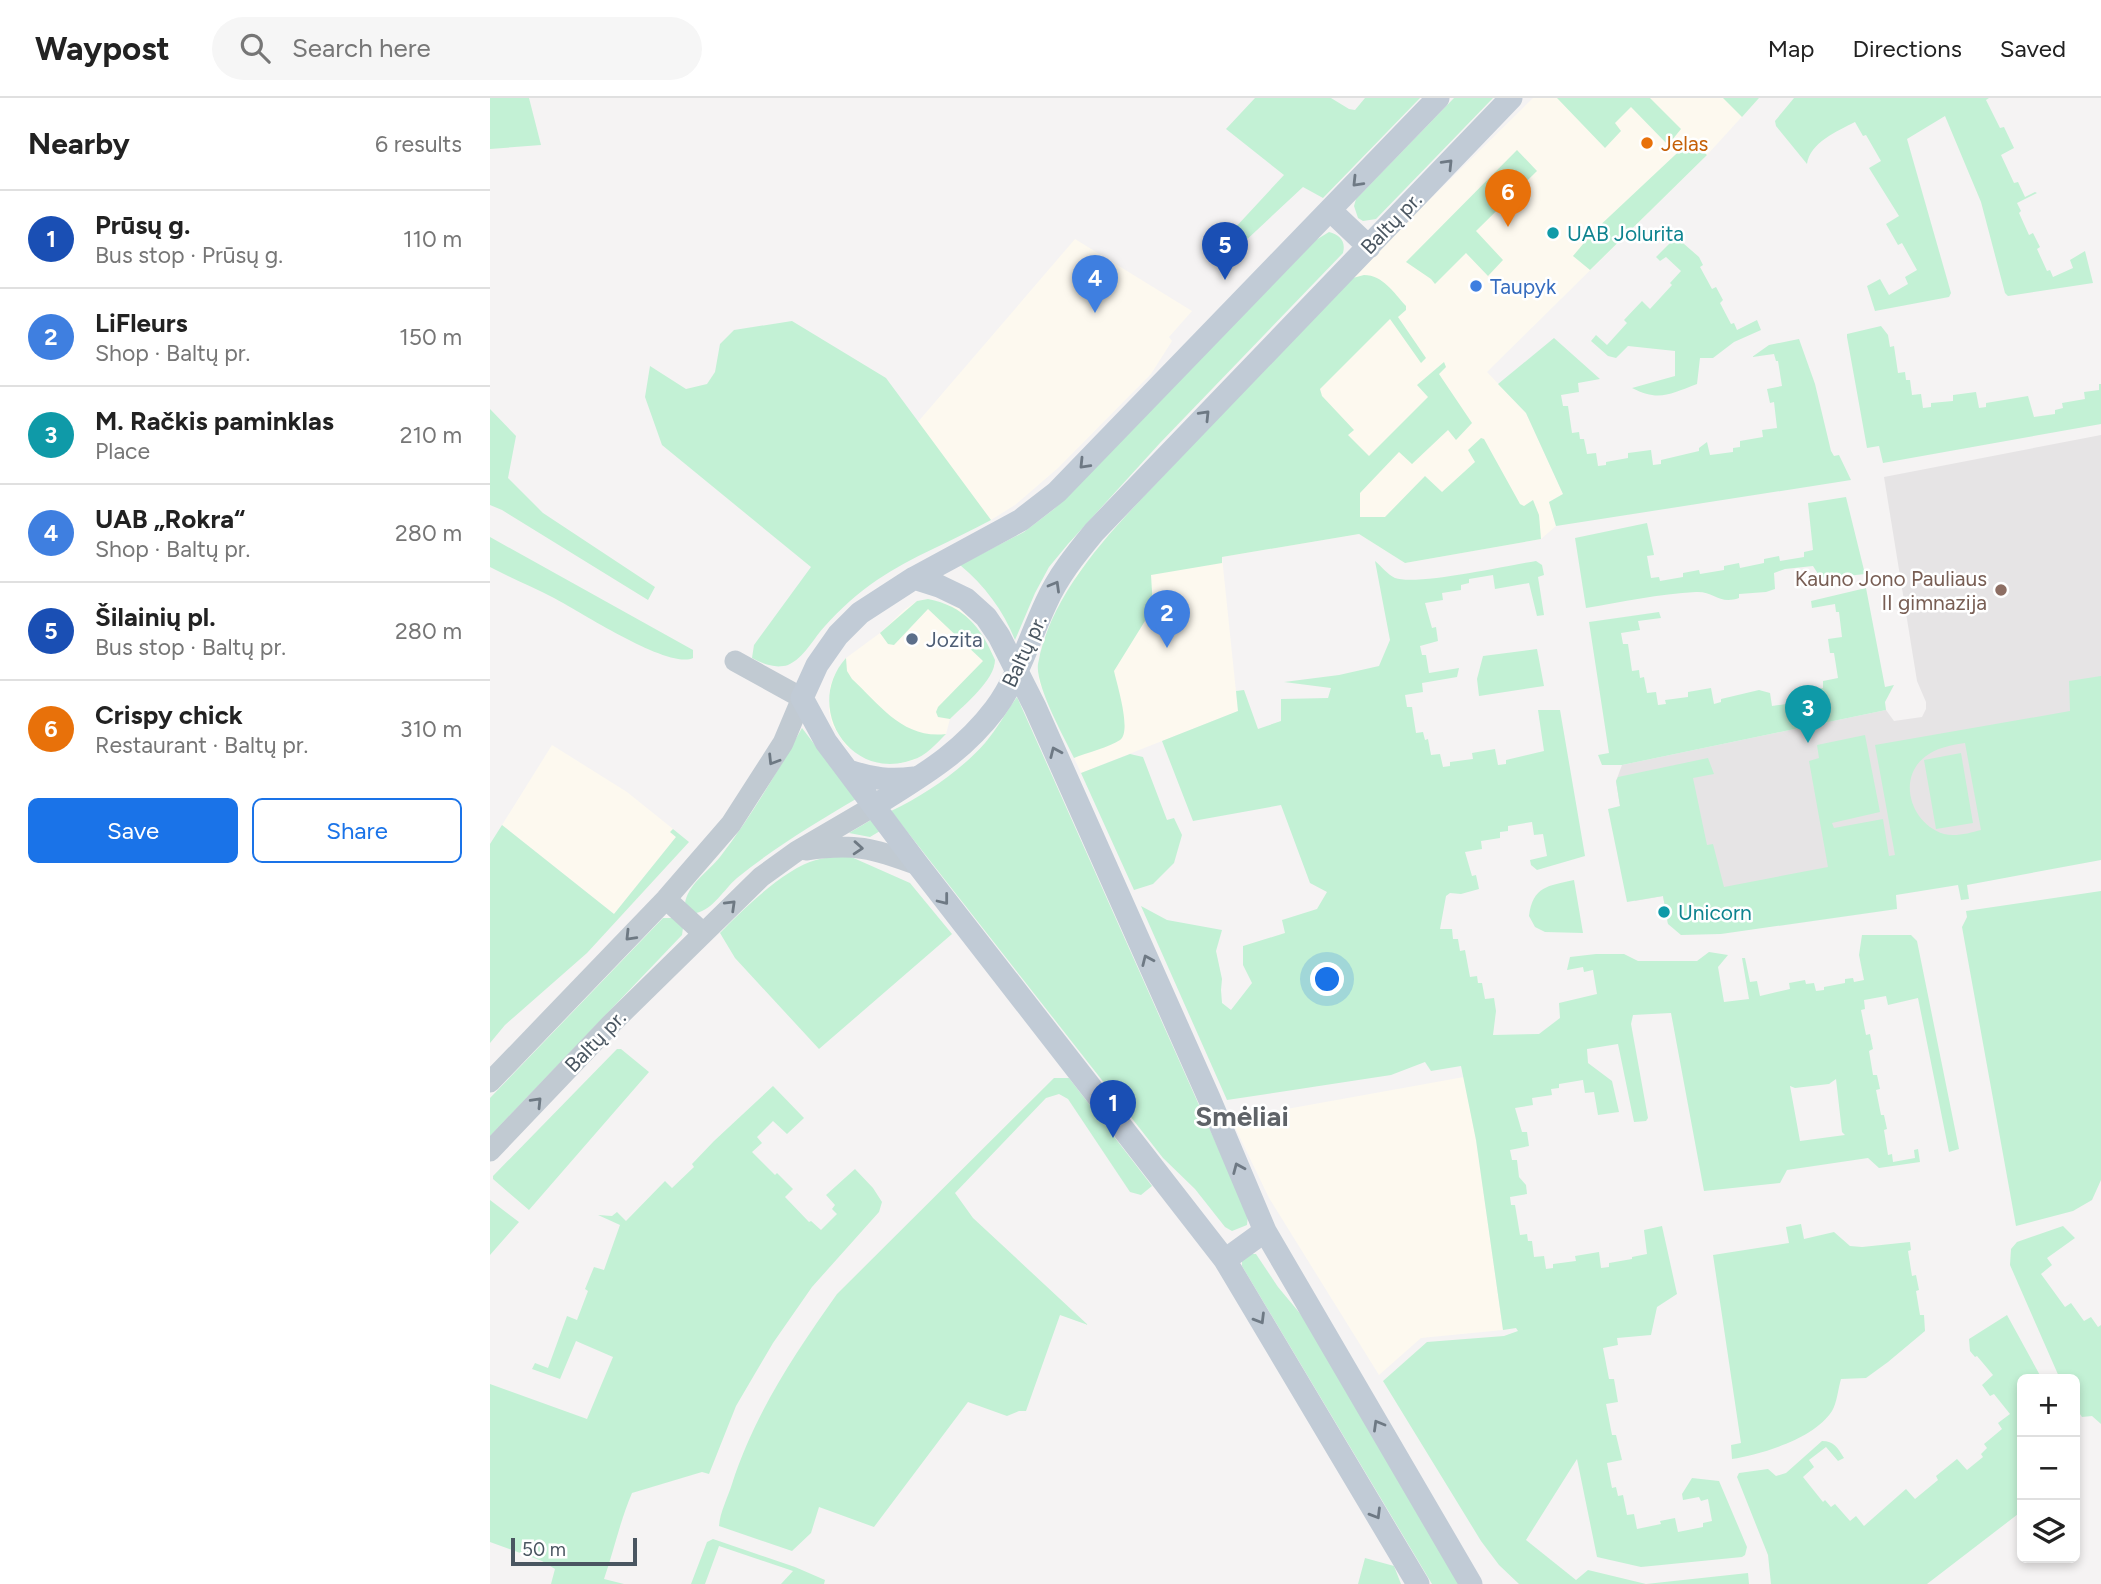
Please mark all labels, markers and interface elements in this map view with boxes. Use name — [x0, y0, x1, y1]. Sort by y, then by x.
search box — [212, 17, 702, 80]
text: Waypost — [35, 29, 170, 68]
icon: search — [236, 29, 274, 67]
text: Search here — [292, 32, 431, 64]
text: Map — [1768, 34, 1814, 63]
text: Directions — [1852, 34, 1962, 63]
text: Saved — [2000, 34, 2066, 63]
text: Nearby — [28, 125, 130, 162]
text: 6 results — [375, 130, 462, 158]
place label: Jelas — [1661, 131, 1708, 156]
marker: Jelas — [1639, 135, 1655, 151]
one-way arrow — [1440, 159, 1453, 172]
pin: 6 — [1485, 169, 1531, 227]
one-way arrow — [1352, 174, 1365, 187]
street label: Baltų pr. — [1355, 187, 1427, 259]
text: Prūsų g. — [95, 209, 190, 241]
place label: UAB Jolurita — [1567, 221, 1684, 246]
pin: 5 — [1202, 222, 1248, 280]
text: 1 — [46, 225, 56, 253]
text: 110 m — [403, 225, 462, 253]
marker: UAB Jolurita — [1545, 225, 1561, 241]
text: Bus stop · Prūsų g. — [95, 241, 283, 269]
pin: 4 — [1072, 255, 1118, 313]
place label: Taupyk — [1490, 274, 1557, 299]
marker: Taupyk — [1468, 278, 1484, 294]
text: LiFleurs — [95, 307, 188, 339]
text: 2 — [44, 323, 58, 351]
text: 150 m — [399, 323, 462, 351]
text: Shop · Baltų pr. — [95, 339, 250, 367]
text: M. Račkis paminklas — [95, 405, 334, 437]
one-way arrow — [1196, 410, 1209, 423]
text: 3 — [45, 421, 57, 449]
text: 210 m — [400, 421, 462, 449]
text: Place — [95, 437, 150, 465]
one-way arrow — [1079, 456, 1092, 469]
text: UAB „Rokra“ — [95, 503, 245, 535]
text: 4 — [44, 519, 58, 547]
text: 280 m — [395, 519, 462, 547]
text: Shop · Baltų pr. — [95, 535, 250, 563]
place label: Kauno Jono Pauliaus II gimnazija — [1795, 566, 1987, 615]
one-way arrow — [1047, 580, 1060, 593]
marker: Kauno Jono Pauliaus II gimnazija — [1993, 582, 2009, 598]
pin: 2 — [1144, 590, 1190, 648]
text: Šilainių pl. — [95, 601, 216, 633]
street label: Baltų pr. — [996, 611, 1052, 691]
text: 5 — [44, 617, 58, 645]
text: 280 m — [395, 617, 462, 645]
place label: Jozita — [926, 627, 983, 652]
marker: Jozita — [904, 631, 920, 647]
text: Bus stop · Baltų pr. — [95, 633, 286, 661]
pin: 3 — [1785, 685, 1831, 743]
text: Crispy chick — [95, 699, 243, 731]
text: 6 — [44, 715, 58, 743]
text: 310 m — [400, 715, 462, 743]
text: Restaurant · Baltų pr. — [95, 731, 308, 759]
one-way arrow — [1049, 747, 1063, 759]
one-way arrow — [768, 752, 781, 765]
button: Save — [28, 798, 238, 863]
button: Share — [252, 798, 462, 863]
one-way arrow — [853, 840, 864, 855]
one-way arrow — [936, 892, 949, 904]
one-way arrow — [723, 900, 736, 913]
place label: Unicorn — [1678, 900, 1752, 925]
marker: Unicorn — [1656, 904, 1672, 920]
one-way arrow — [625, 928, 638, 941]
one-way arrow — [1141, 954, 1155, 967]
your location — [1310, 962, 1344, 996]
street label: Baltų pr. — [559, 1005, 631, 1077]
pin: 1 — [1090, 1080, 1136, 1138]
one-way arrow — [529, 1097, 541, 1110]
district label: Smėliai — [1195, 1099, 1289, 1133]
one-way arrow — [1233, 1163, 1247, 1175]
one-way arrow — [1251, 1311, 1264, 1324]
map controls — [2017, 1374, 2080, 1563]
button: + — [2017, 1374, 2080, 1437]
one-way arrow — [1374, 1419, 1387, 1432]
button: − — [2017, 1437, 2080, 1500]
button: layers — [2017, 1500, 2080, 1563]
one-way arrow — [1367, 1507, 1380, 1520]
scale bar — [511, 1535, 637, 1567]
text: 50 m — [522, 1538, 566, 1561]

